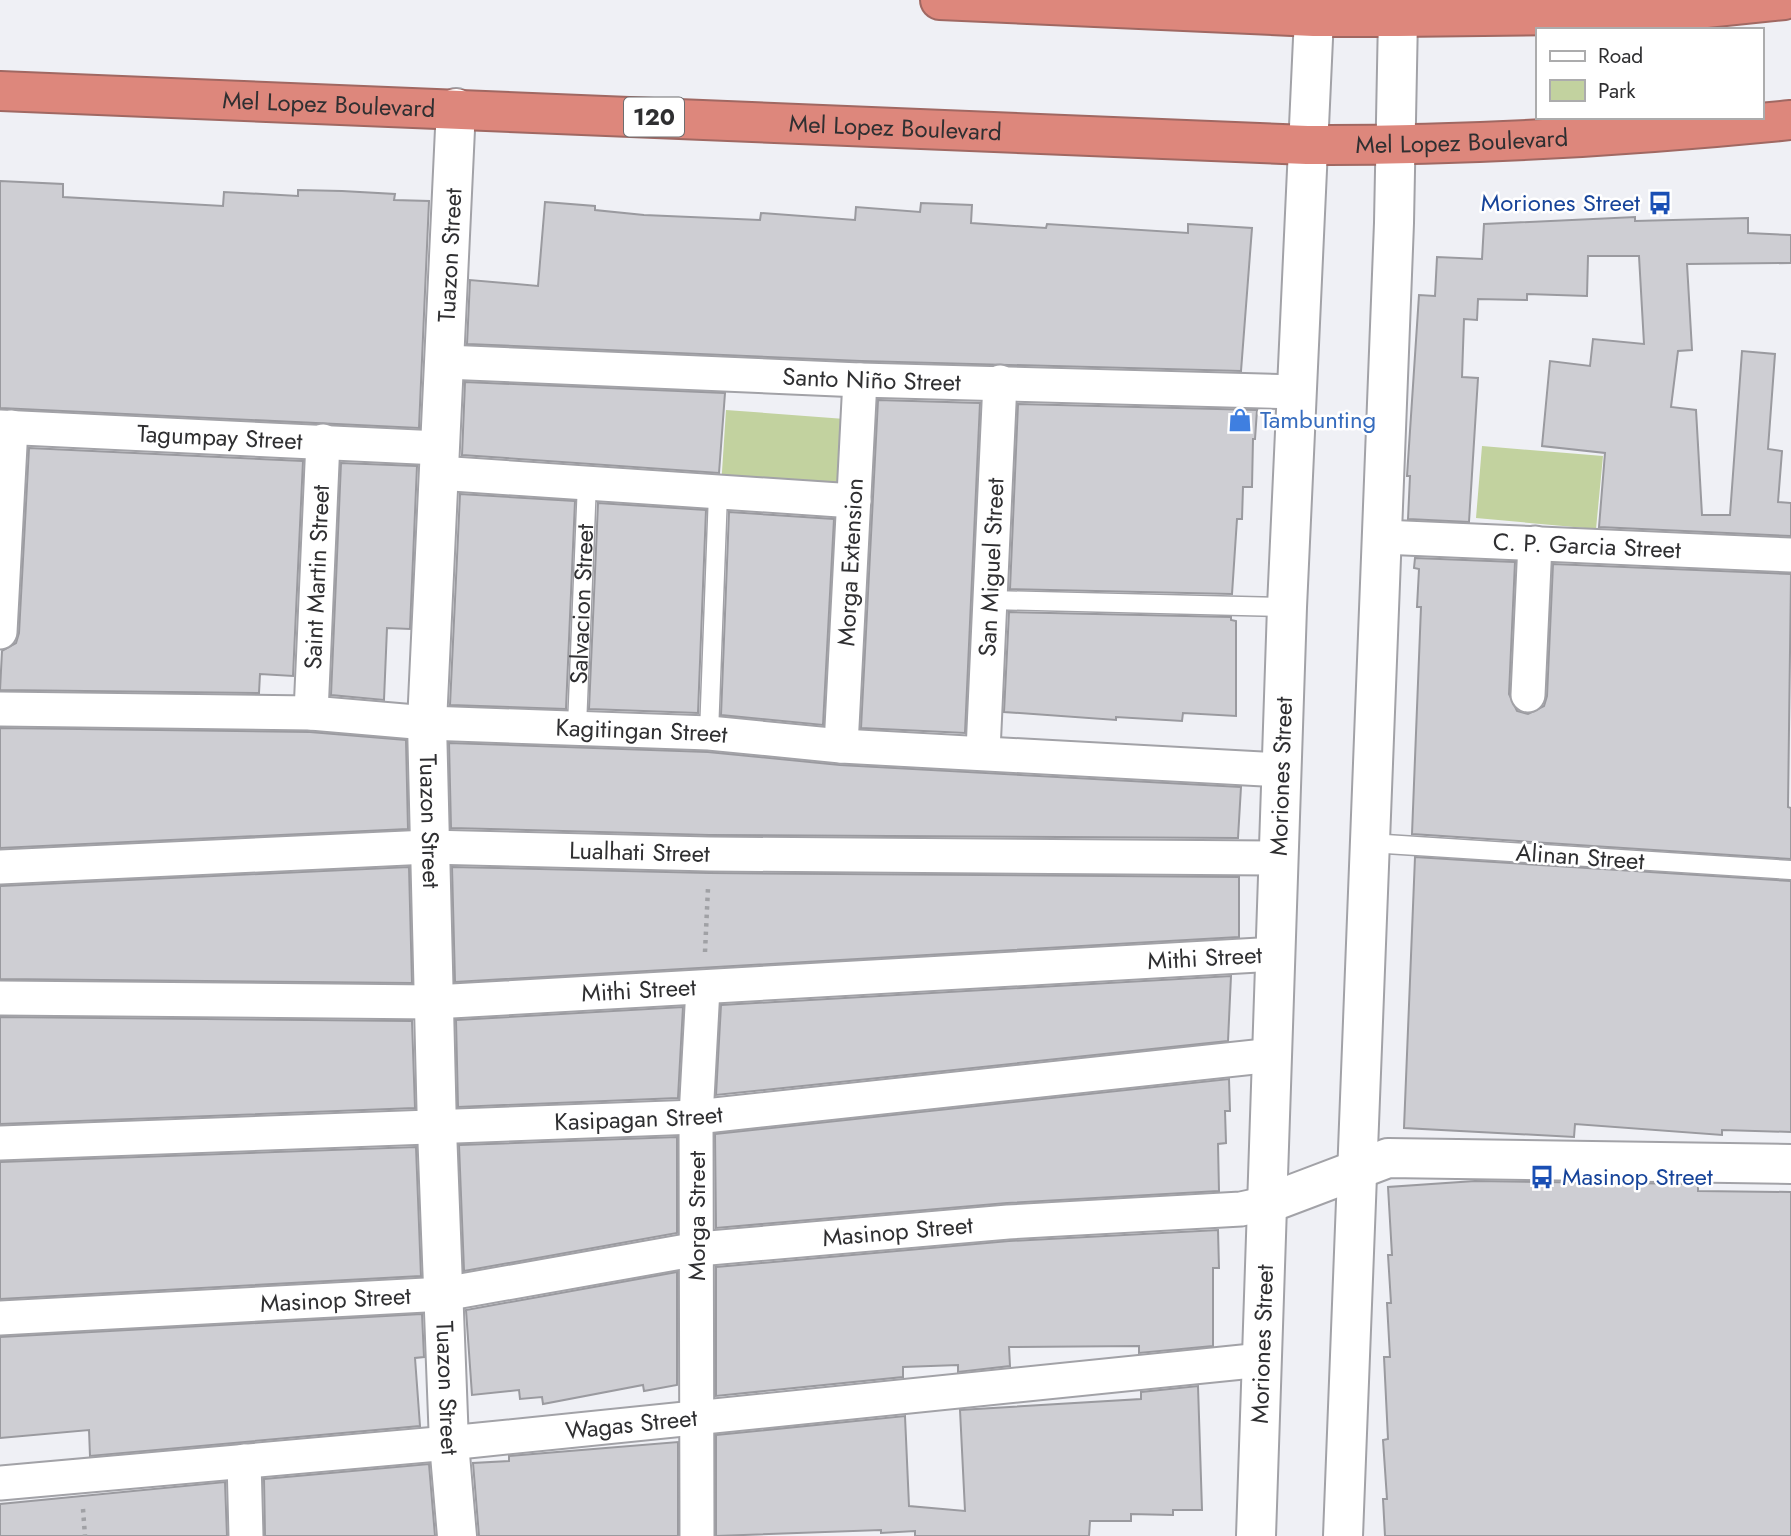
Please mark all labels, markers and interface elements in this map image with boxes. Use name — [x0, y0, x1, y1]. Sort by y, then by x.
legend — [1536, 28, 1763, 119]
text: Road — [1598, 41, 1643, 71]
text: Park — [1598, 76, 1636, 106]
street label: Mel Lopez Boulevard — [222, 82, 436, 126]
road number: 120 — [624, 98, 684, 136]
street label: Mel Lopez Boulevard — [788, 106, 1002, 149]
street label: Mel Lopez Boulevard — [1355, 120, 1569, 162]
place label: Moriones Street — [1481, 185, 1640, 220]
street label: Tuazon Street — [429, 187, 471, 323]
bus stop icon: Moriones Street — [1646, 189, 1674, 217]
street label: Santo Niño Street — [782, 359, 962, 400]
place label: Tambunting — [1260, 402, 1376, 437]
shop icon: Tambunting — [1226, 406, 1254, 434]
street label: Tagumpay Street — [136, 416, 304, 458]
street label: Morga Extension — [828, 477, 872, 647]
street label: San Miguel Street — [969, 477, 1013, 657]
street label: Saint Martin Street — [295, 484, 338, 670]
street label: Salvacion Street — [561, 523, 602, 685]
street label: C. P. Garcia Street — [1492, 524, 1682, 567]
street label: Moriones Street — [1261, 696, 1301, 857]
street label: Kagitingan Street — [555, 710, 729, 752]
street label: Tuazon Street — [411, 754, 449, 889]
street label: Lualhati Street — [569, 833, 710, 871]
street label: Alinan Street — [1515, 835, 1646, 878]
street label: Mithi Street — [1146, 937, 1263, 978]
street label: Mithi Street — [580, 969, 697, 1011]
street label: Kasipagan Street — [554, 1096, 725, 1139]
street label: Morga Street — [679, 1151, 714, 1281]
place label: Masinop Street — [1562, 1159, 1713, 1194]
bus stop icon: Masinop Street — [1528, 1163, 1556, 1191]
street label: Masinop Street — [821, 1207, 974, 1255]
street label: Moriones Street — [1242, 1264, 1282, 1424]
street label: Masinop Street — [259, 1278, 412, 1321]
street label: Tuazon Street — [427, 1320, 468, 1457]
street label: Wagas Street — [564, 1400, 699, 1448]

